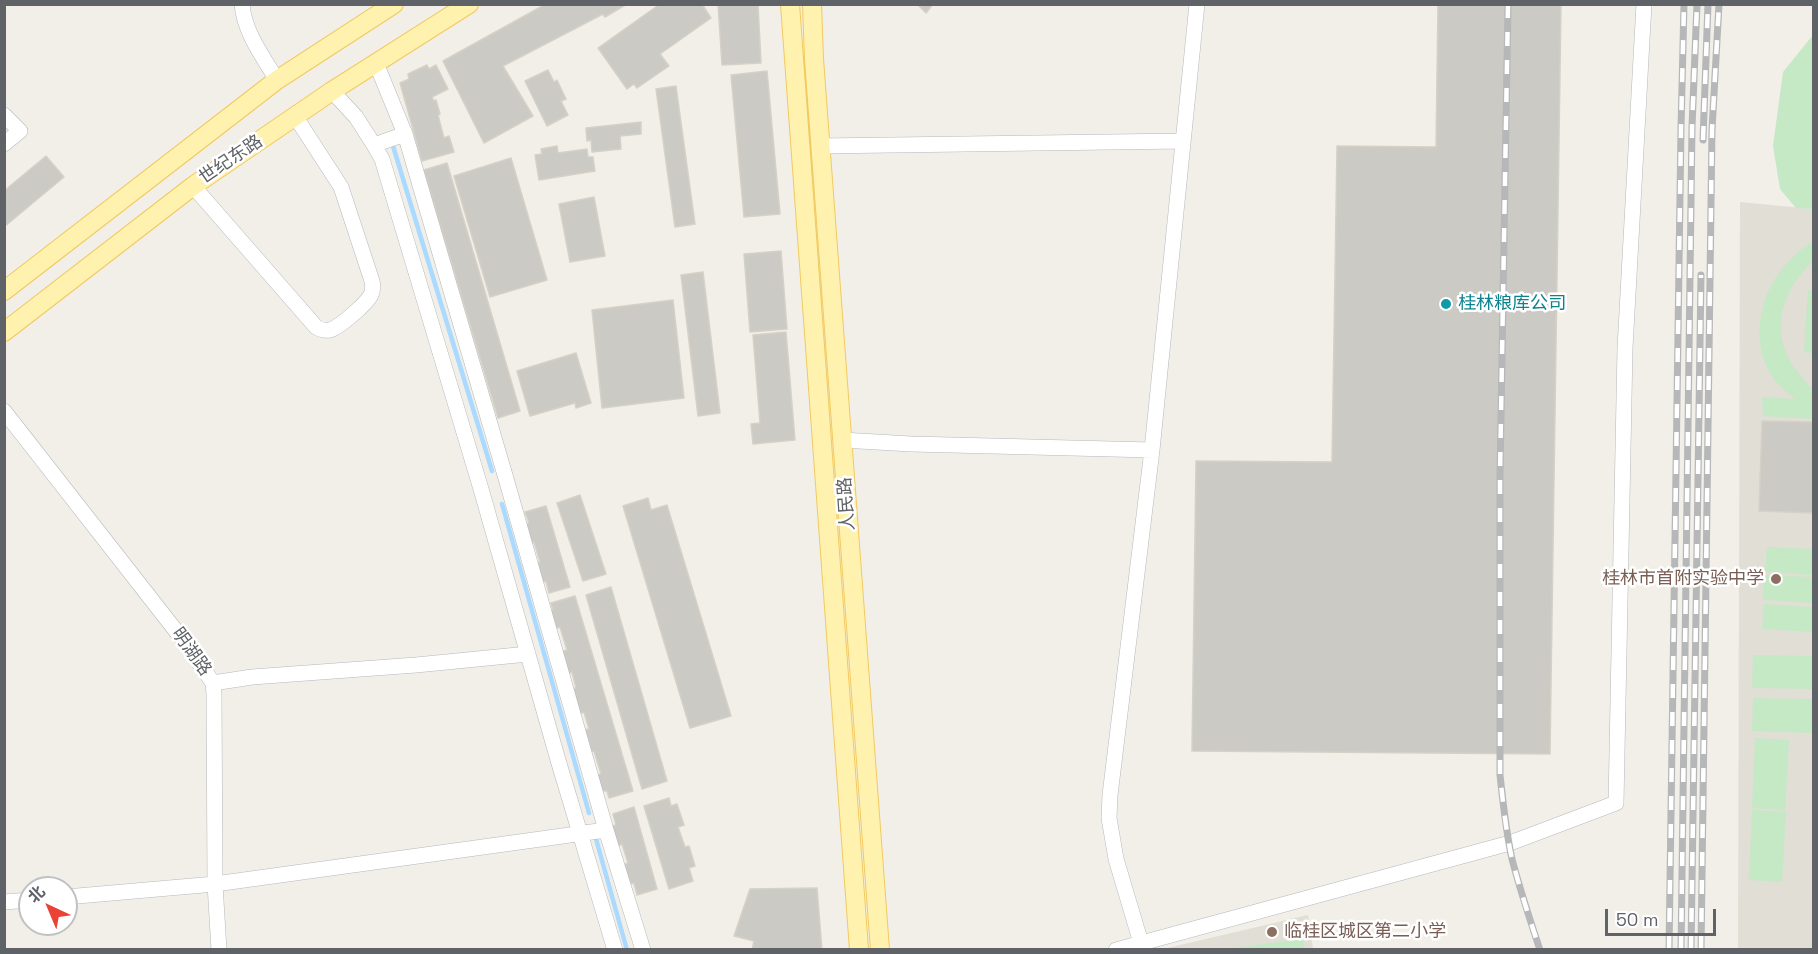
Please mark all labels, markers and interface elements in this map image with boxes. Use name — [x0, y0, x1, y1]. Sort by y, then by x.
street label: 世纪东路 — [195, 131, 267, 189]
place label: 桂林粮库公司 — [1458, 293, 1566, 315]
marker: 桂林粮库公司 — [1439, 297, 1453, 311]
street label: 人民路 — [834, 476, 860, 532]
place label: 桂林市首附实验中学 — [1602, 568, 1764, 590]
marker: 桂林市首附实验中学 — [1769, 572, 1783, 586]
street label: 明湖路 — [166, 624, 216, 680]
north arrow — [18, 876, 78, 936]
text: 北 — [23, 881, 50, 907]
scale bar — [1608, 897, 1719, 935]
text: 50 m — [1616, 908, 1658, 931]
place label: 临桂区城区第二小学 — [1284, 921, 1446, 943]
marker: 临桂区城区第二小学 — [1265, 925, 1279, 939]

